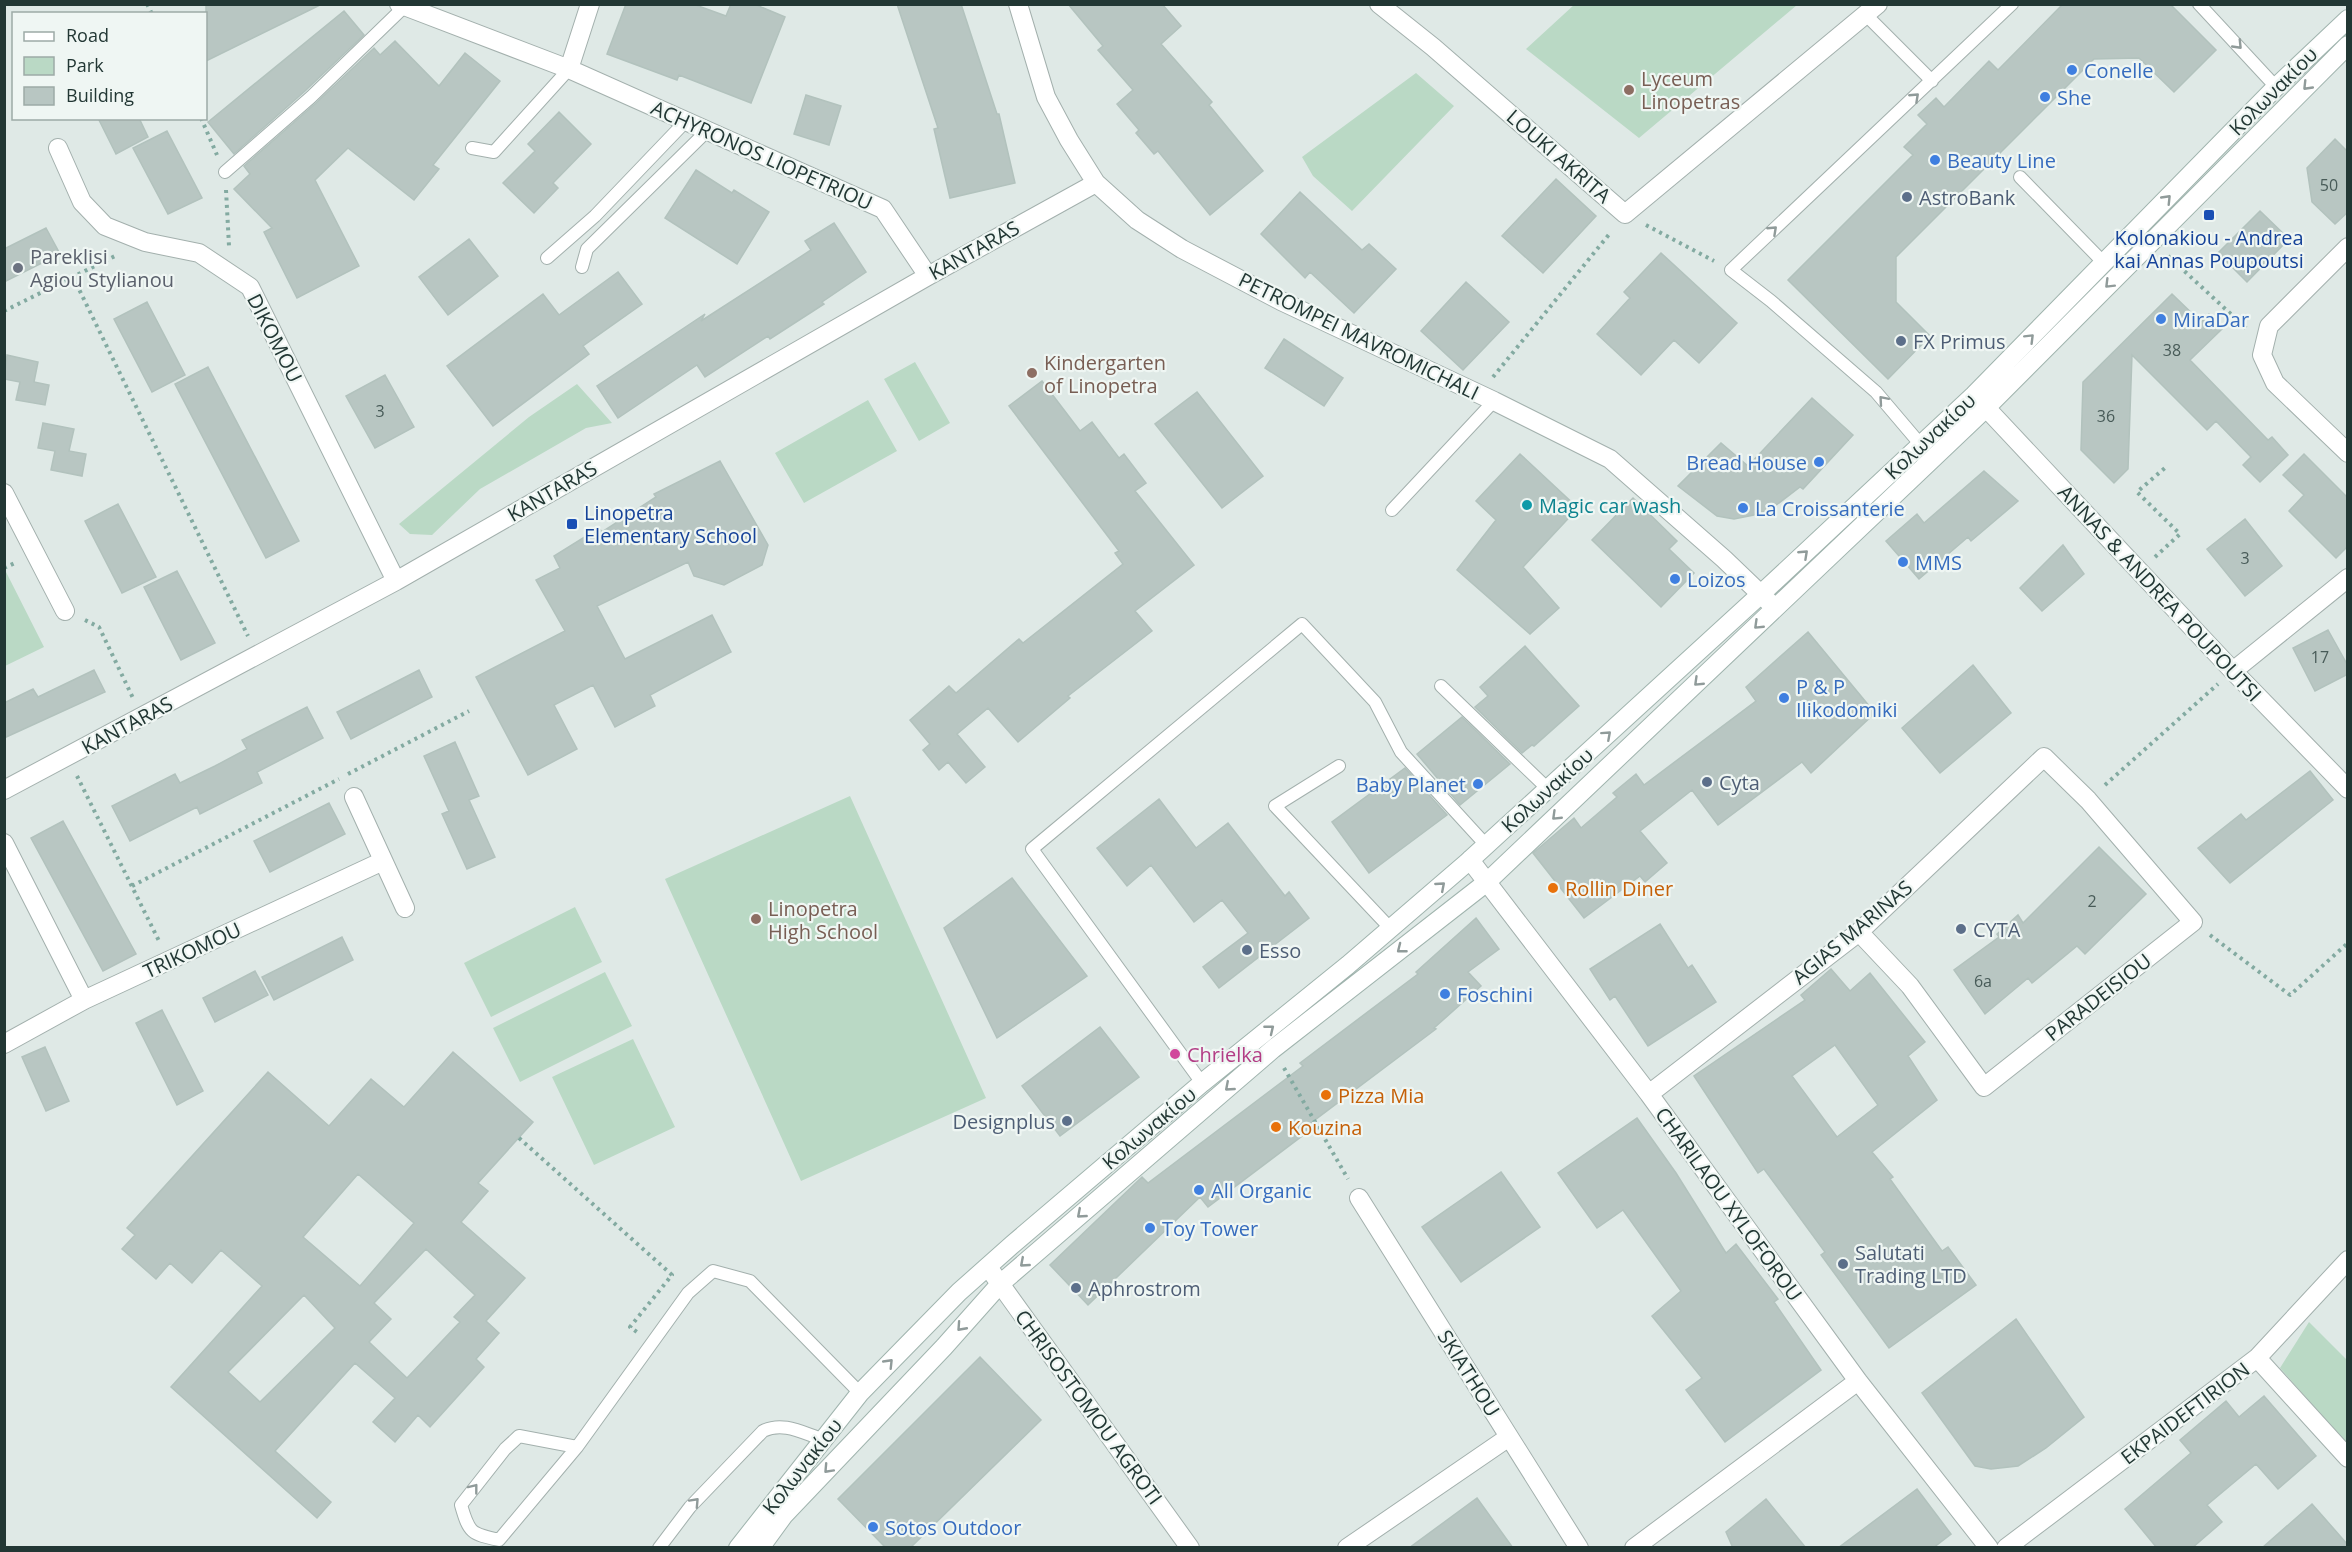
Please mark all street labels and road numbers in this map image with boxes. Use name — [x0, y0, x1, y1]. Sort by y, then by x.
street label: Κολωνακίου — [2223, 41, 2323, 141]
street label: ACHYRONOS LIOPETRIOU — [647, 94, 877, 216]
street label: LOUKI AKRITA — [1501, 103, 1617, 209]
street label: KANTARAS — [924, 214, 1024, 286]
street label: PETROMPEI MAVROMICHALI — [1234, 266, 1484, 406]
street label: DIKOMOU — [241, 289, 309, 387]
street label: Κολωνακίου — [1879, 387, 1981, 485]
street label: KANTARAS — [502, 454, 602, 528]
street label: ANNAS & ANDREA POUPOUTSI — [2052, 479, 2268, 707]
street label: KANTARAS — [77, 690, 177, 760]
street label: Κολωνακίου — [1495, 741, 1599, 839]
street label: AGIAS MARINAS — [1786, 874, 1918, 990]
street label: TRIKOMOU — [139, 916, 245, 984]
street label: PARADEISIOU — [2039, 947, 2157, 1047]
street label: Κολωνακίου — [1096, 1081, 1202, 1175]
street label: CHARILAOU XYLOFOROU — [1649, 1102, 1809, 1306]
street label: CHRISOSTOMOU AGROTI — [1009, 1304, 1169, 1510]
street label: SKIATHOU — [1432, 1325, 1506, 1421]
street label: EKPAIDEFTIRION — [2115, 1356, 2255, 1470]
street label: Κολωνακίου — [756, 1412, 848, 1520]

